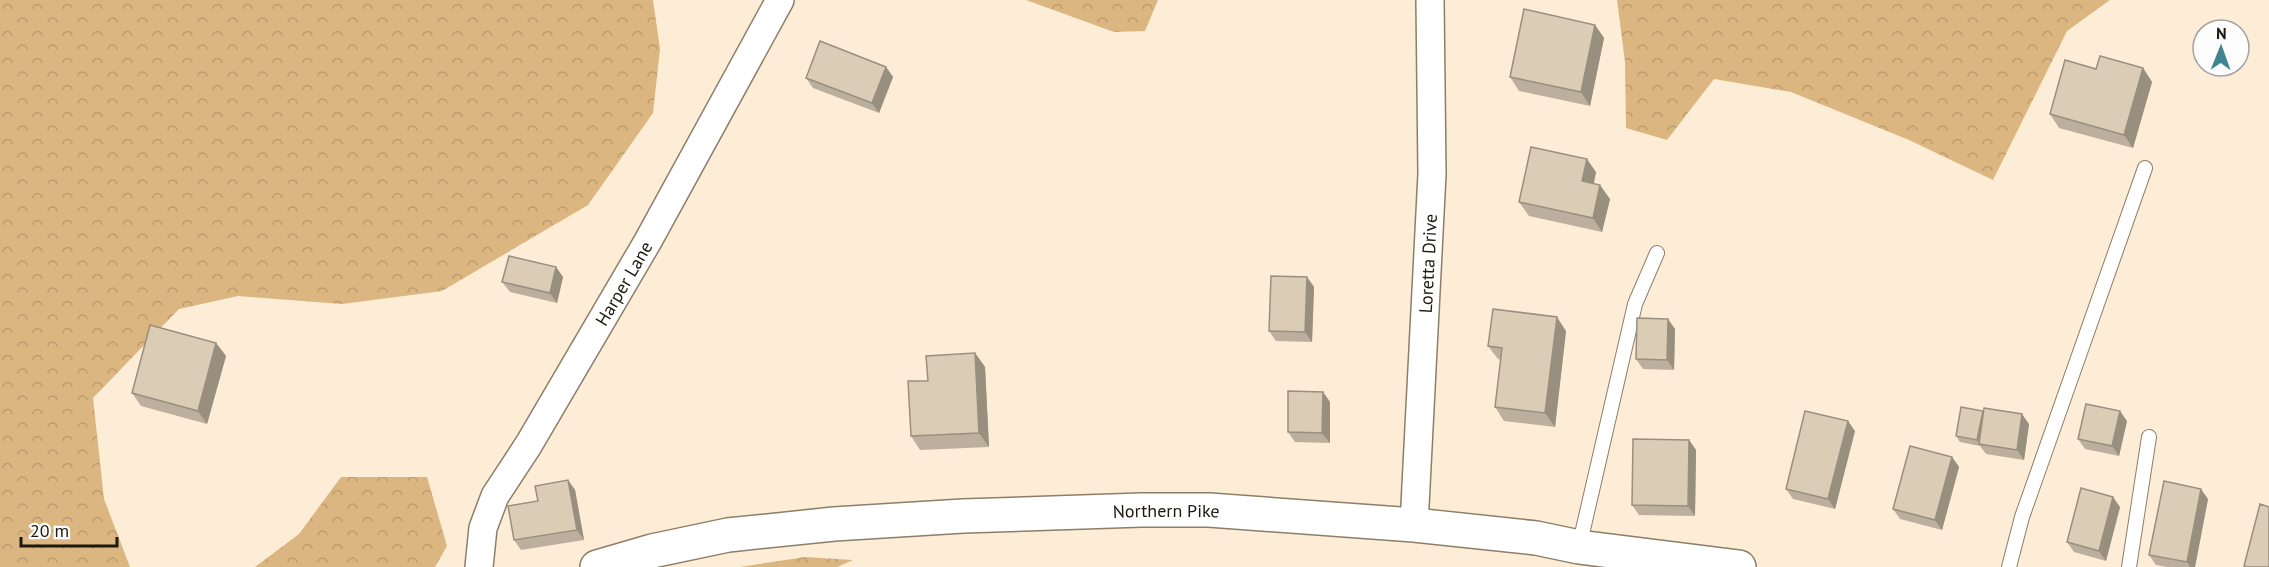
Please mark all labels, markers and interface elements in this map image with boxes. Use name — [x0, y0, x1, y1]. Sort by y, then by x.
north arrow — [2191, 18, 2251, 78]
text: N — [2216, 23, 2227, 43]
street label: Loretta Drive — [1413, 213, 1441, 314]
street label: Harper Lane — [590, 237, 657, 329]
street label: Northern Pike — [1112, 499, 1220, 522]
scale bar — [21, 510, 117, 548]
text: 20 m — [30, 519, 69, 542]

